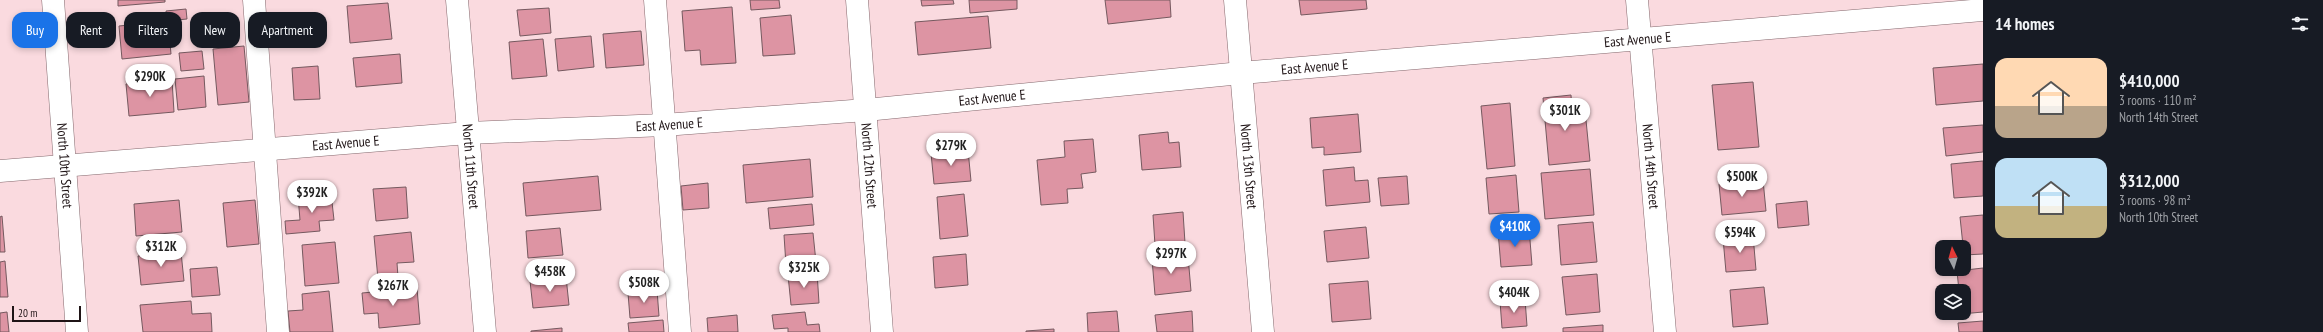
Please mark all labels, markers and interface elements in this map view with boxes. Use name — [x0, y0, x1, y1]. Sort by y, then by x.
chip: Buy — [12, 12, 58, 48]
chip: Rent — [66, 12, 116, 48]
chip: Filters — [124, 12, 182, 48]
chip: New — [190, 12, 240, 48]
chip: Apartment — [248, 12, 327, 48]
text: 14 homes — [1995, 13, 2054, 35]
icon: filters — [2289, 13, 2311, 35]
street label: East Avenue E — [1603, 28, 1672, 51]
street label: East Avenue E — [1280, 55, 1349, 79]
pin: $290K — [122, 64, 178, 98]
text: $290K — [134, 68, 166, 85]
text: $410,000 — [2119, 70, 2180, 92]
icon: home — [2027, 74, 2075, 122]
street label: East Avenue E — [958, 85, 1026, 110]
text: 3 rooms · 110 m² — [2119, 92, 2197, 109]
pin: $301K — [1537, 98, 1593, 132]
text: $301K — [1549, 102, 1581, 119]
text: North 14th Street — [2119, 109, 2198, 126]
street label: East Avenue E — [635, 113, 703, 135]
street label: North 10th Street — [53, 122, 77, 209]
street label: North 12th Street — [857, 122, 882, 209]
street label: North 11th Street — [458, 123, 484, 210]
street label: North 13th Street — [1236, 123, 1262, 210]
street label: North 14th Street — [1638, 123, 1664, 210]
street label: East Avenue E — [312, 131, 380, 155]
pin: $279K — [923, 133, 979, 167]
text: $279K — [935, 137, 967, 154]
pin: $500K — [1714, 164, 1770, 198]
text: $500K — [1726, 168, 1758, 185]
text: $312,000 — [2119, 170, 2180, 192]
icon: home — [2027, 174, 2075, 222]
pin: $392K — [284, 180, 340, 214]
text: $392K — [296, 184, 328, 201]
text: 3 rooms · 98 m² — [2119, 192, 2191, 209]
text: North 10th Street — [2119, 209, 2198, 226]
pin: $410K — [1487, 214, 1543, 248]
text: $410K — [1499, 218, 1531, 235]
pin: $594K — [1712, 220, 1768, 254]
text: $594K — [1724, 224, 1756, 241]
pin: $312K — [133, 234, 189, 268]
text: $312K — [145, 238, 177, 255]
north arrow — [1935, 240, 1971, 276]
map controls — [1935, 240, 1971, 320]
pin: $297K — [1143, 241, 1199, 275]
text: $297K — [1155, 245, 1187, 262]
pin: $325K — [776, 255, 832, 289]
pin: $458K — [522, 259, 578, 293]
text: $325K — [788, 259, 820, 276]
text: $458K — [534, 263, 566, 280]
pin: $508K — [616, 270, 672, 304]
pin: $267K — [365, 273, 421, 307]
text: $508K — [628, 274, 660, 291]
text: $267K — [377, 277, 409, 294]
pin: $404K — [1486, 280, 1542, 314]
text: $404K — [1498, 284, 1530, 301]
button: layers — [1935, 284, 1971, 320]
scale bar — [12, 304, 81, 323]
text: 20 m — [18, 306, 37, 320]

